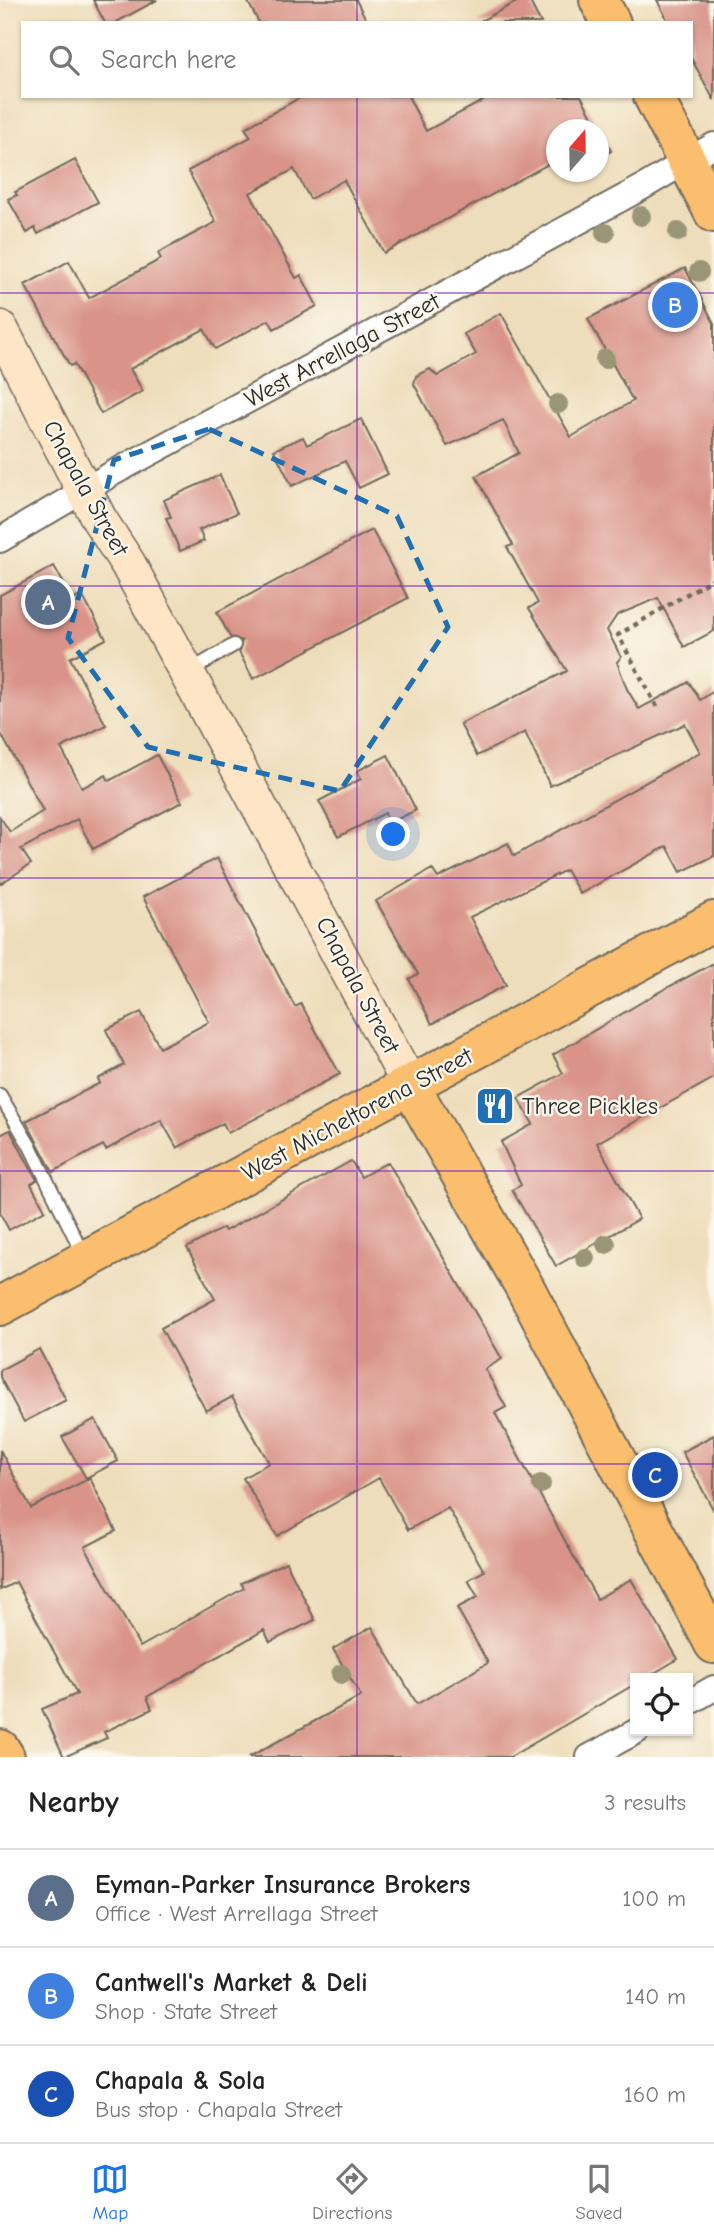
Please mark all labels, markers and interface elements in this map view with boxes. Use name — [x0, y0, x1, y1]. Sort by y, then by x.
search box — [21, 21, 693, 98]
icon: search — [45, 41, 83, 79]
text: Search here — [101, 45, 236, 75]
north arrow — [546, 119, 609, 182]
pin: B — [652, 279, 698, 331]
street label: West Arrellaga Street — [240, 286, 445, 413]
street label: Chapala Street — [37, 415, 135, 562]
pin: A — [25, 576, 71, 628]
your location — [376, 817, 410, 851]
street label: Chapala Street — [310, 912, 406, 1059]
street label: West Micheltorena Street — [237, 1041, 478, 1187]
restaurant icon: Three Pickles — [474, 1085, 516, 1127]
place label: Three Pickles — [522, 1092, 658, 1120]
pin: C — [632, 1449, 678, 1501]
map controls — [630, 1673, 693, 1736]
button: locate — [630, 1673, 693, 1736]
text: Nearby — [28, 1785, 119, 1820]
text: 3 results — [604, 1789, 686, 1816]
text: Eyman-Parker Insurance Brokers — [95, 1870, 470, 1900]
text: A — [45, 1885, 57, 1912]
text: 100 m — [622, 1885, 686, 1912]
text: Office · West Arrellaga Street — [95, 1900, 378, 1927]
text: Cantwell's Market & Deli — [95, 1968, 368, 1998]
text: B — [44, 1983, 58, 2010]
text: 140 m — [625, 1983, 686, 2010]
text: Shop · State Street — [95, 1998, 277, 2025]
text: Chapala & Sola — [95, 2066, 265, 2096]
text: C — [44, 2081, 58, 2108]
text: 160 m — [624, 2081, 686, 2108]
text: Bus stop · Chapala Street — [95, 2096, 342, 2123]
tab: Map — [91, 2160, 129, 2224]
tab: Directions — [312, 2160, 392, 2224]
tab: Saved — [575, 2160, 623, 2224]

